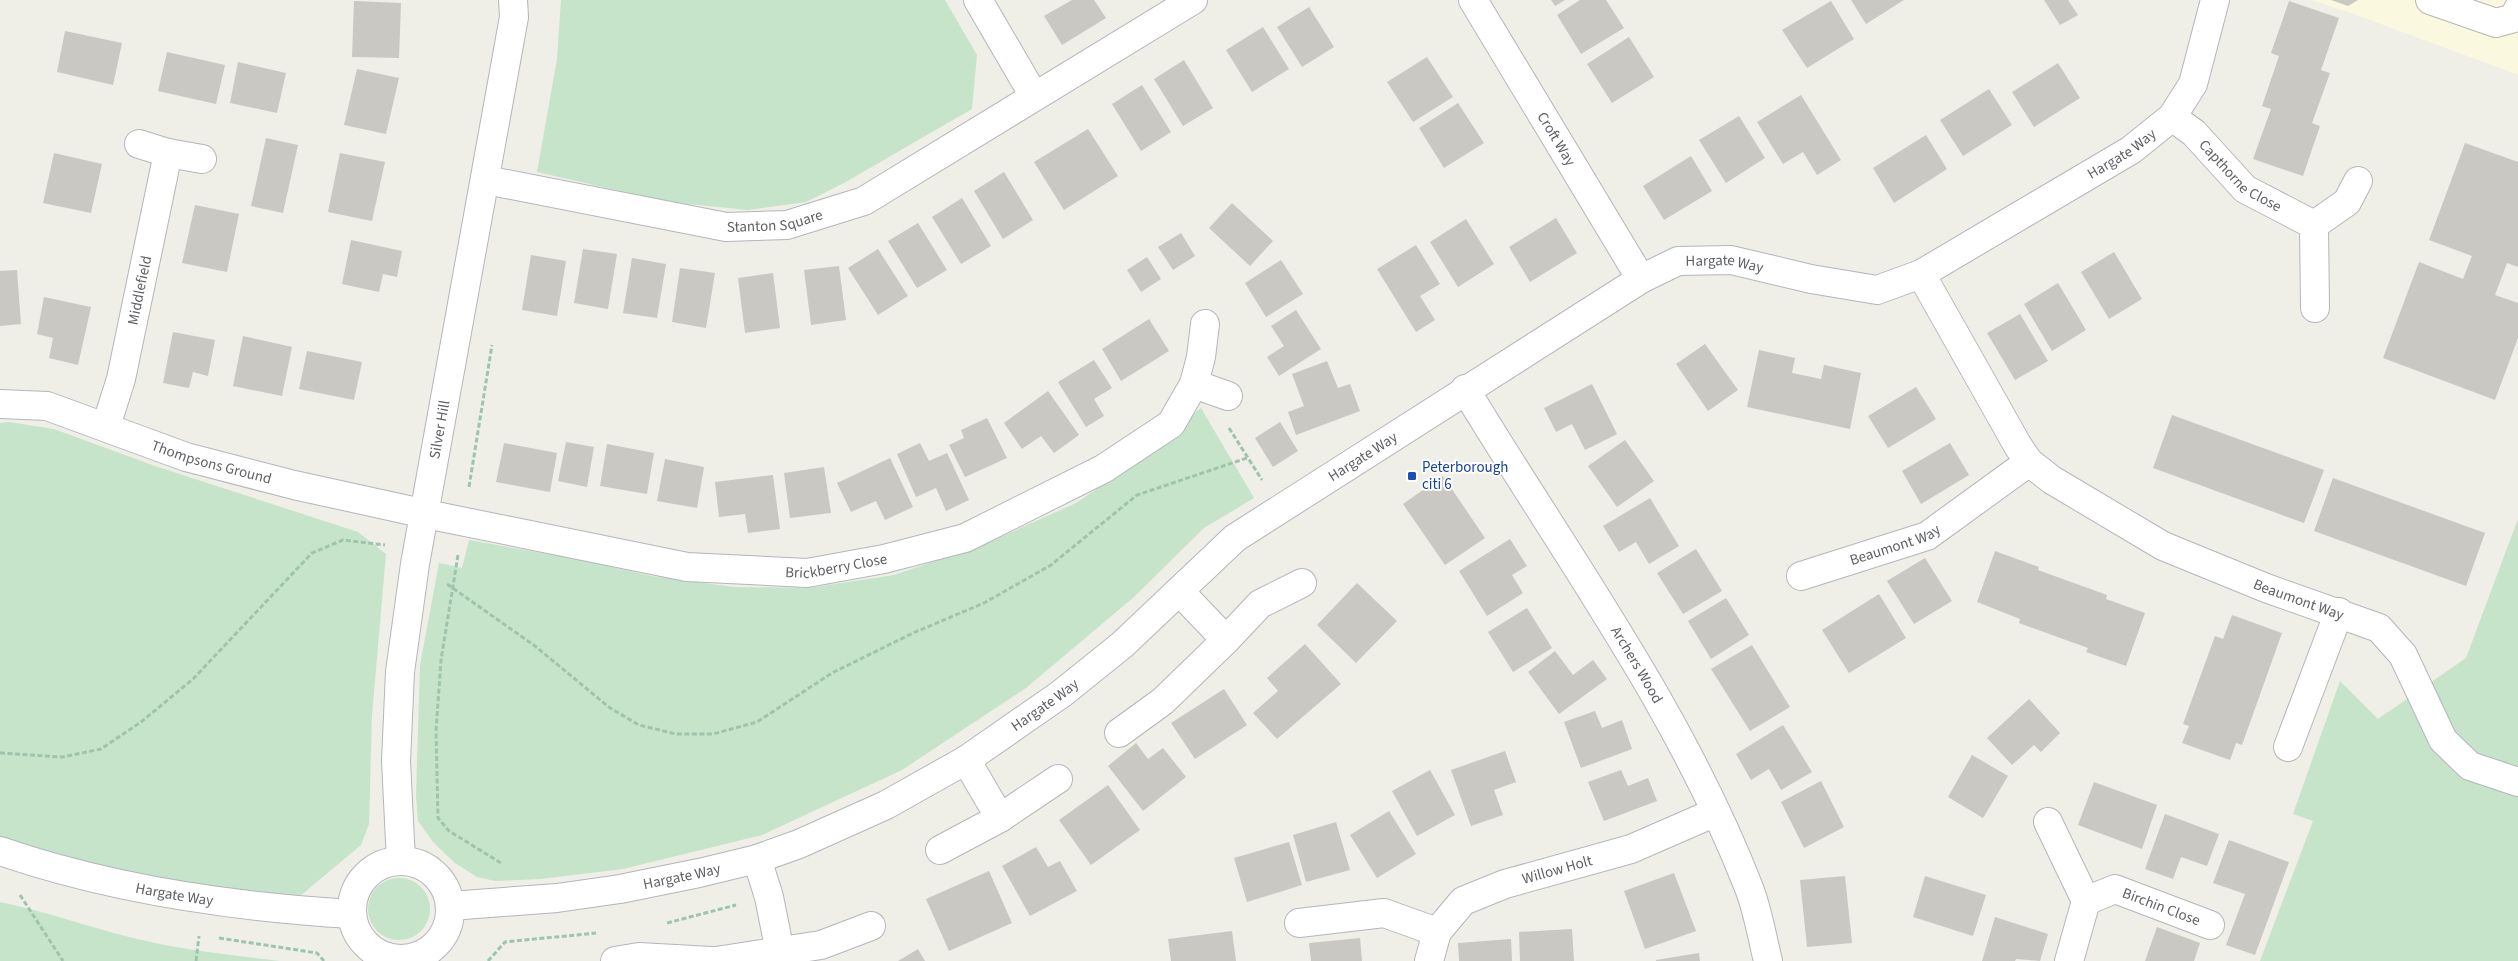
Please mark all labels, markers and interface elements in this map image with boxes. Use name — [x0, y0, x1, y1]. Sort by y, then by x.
street label: Croft Way — [1532, 108, 1581, 170]
street label: Hargate Way — [2083, 123, 2160, 184]
street label: Capthorne Close — [2194, 135, 2285, 217]
street label: Stanton Square — [727, 204, 825, 237]
street label: Hargate Way — [1685, 249, 1766, 278]
street label: Middlefield — [122, 254, 157, 327]
street label: Silver Hill — [424, 398, 455, 460]
street label: Hargate Way — [1324, 427, 1402, 486]
street label: Thompsons Ground — [148, 435, 274, 489]
place label: Peterborough citi 6 — [1422, 457, 1508, 495]
marker: Peterborough citi 6 — [1406, 470, 1418, 482]
street label: Beaumont Way — [1847, 519, 1945, 570]
street label: Brickberry Close — [785, 548, 889, 584]
street label: Beaumont Way — [2250, 573, 2347, 625]
street label: Archers Wood — [1606, 622, 1668, 707]
street label: Hargate Way — [1007, 673, 1083, 736]
street label: Willow Holt — [1520, 850, 1595, 889]
street label: Hargate Way — [641, 858, 723, 895]
street label: Hargate Way — [134, 877, 215, 911]
street label: Birchin Close — [2119, 882, 2203, 931]

